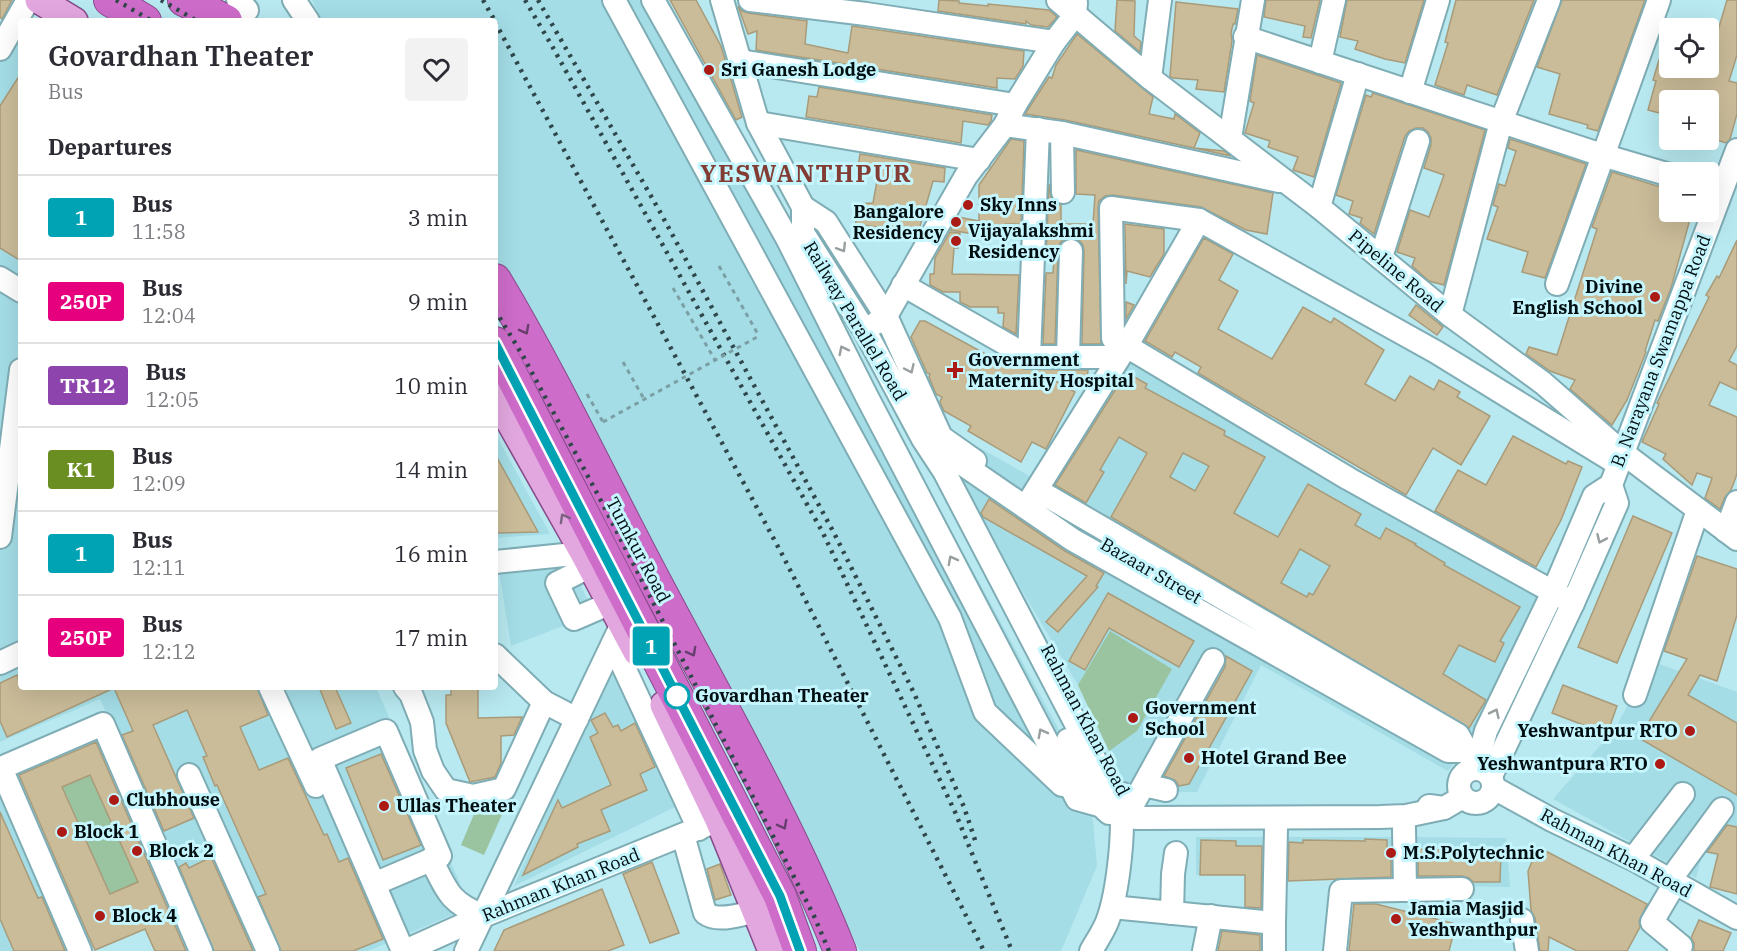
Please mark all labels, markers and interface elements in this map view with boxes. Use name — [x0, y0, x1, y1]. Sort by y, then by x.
map controls — [1659, 18, 1719, 222]
button: locate — [1659, 18, 1719, 78]
text: Govardhan Theater — [48, 37, 313, 74]
button: heart — [405, 38, 468, 101]
place label: Sri Ganesh Lodge — [721, 58, 876, 81]
marker: Sri Ganesh Lodge — [702, 63, 716, 77]
text: Bus — [48, 78, 83, 105]
button: + — [1659, 90, 1719, 150]
text: Departures — [48, 132, 172, 161]
district label: YESWANTHPUR — [700, 157, 912, 189]
button: − — [1659, 162, 1719, 222]
text: Bus — [132, 189, 173, 218]
place label: Sky Inns — [980, 193, 1057, 216]
marker: Sky Inns — [961, 198, 975, 212]
place label: Bangalore Residency — [852, 200, 945, 244]
text: 1 — [75, 203, 87, 231]
text: 3 min — [408, 203, 468, 232]
marker: Bangalore Residency — [949, 215, 963, 229]
text: 11:58 — [132, 218, 186, 245]
place label: Vijayalakshmi Residency — [968, 219, 1094, 263]
street label: Pipeline Road — [1344, 224, 1449, 317]
street label: B. Narayana Swamappa Road — [1606, 231, 1716, 470]
marker: Vijayalakshmi Residency — [949, 234, 963, 248]
street label: Railway Parallel Road — [799, 237, 912, 405]
one-way arrow — [835, 242, 847, 252]
text: Bus — [142, 273, 183, 302]
place label: Divine English School — [1512, 275, 1643, 319]
text: 250P — [60, 287, 112, 315]
text: 9 min — [408, 287, 468, 316]
marker: Divine English School — [1648, 290, 1662, 304]
text: 12:04 — [142, 302, 196, 329]
one-way arrow — [518, 324, 529, 335]
one-way arrow — [839, 345, 851, 356]
place label: Government Maternity Hospital — [968, 348, 1134, 392]
text: Bus — [146, 357, 186, 386]
marker: Government Maternity Hospital — [946, 361, 964, 379]
one-way arrow — [903, 363, 915, 374]
text: TR12 — [60, 371, 116, 399]
text: 10 min — [395, 371, 468, 400]
text: 12:05 — [146, 386, 199, 413]
text: Bus — [132, 441, 173, 470]
text: K1 — [67, 455, 95, 483]
text: 14 min — [395, 455, 468, 484]
text: 12:09 — [132, 470, 186, 497]
street label: Tumkur Road — [601, 493, 676, 607]
one-way arrow — [560, 513, 571, 524]
text: Bus — [132, 525, 173, 554]
street label: Bazaar Street — [1096, 532, 1206, 609]
one-way arrow — [1596, 533, 1608, 544]
text: 1 — [75, 539, 87, 567]
text: 16 min — [395, 539, 468, 568]
text: 12:11 — [132, 554, 186, 581]
one-way arrow — [948, 556, 959, 567]
text: Bus — [142, 609, 183, 638]
text: 250P — [60, 623, 112, 651]
text: 17 min — [395, 623, 468, 652]
line badge: 1 — [632, 626, 670, 666]
text: 1 — [645, 632, 657, 660]
text: 12:12 — [142, 638, 196, 665]
street label: Rahman Khan Road — [1036, 640, 1135, 799]
one-way arrow — [685, 646, 696, 657]
marker: Govardhan Theater — [664, 683, 690, 709]
place label: Govardhan Theater — [695, 684, 869, 707]
place label: Government School — [1145, 696, 1257, 740]
one-way arrow — [1487, 708, 1499, 719]
marker: Government School — [1126, 711, 1140, 725]
place label: Yeshwantpur RTO — [1517, 719, 1678, 742]
marker: Yeshwantpur RTO — [1683, 724, 1697, 738]
one-way arrow — [1038, 729, 1049, 740]
place label: Hotel Grand Bee — [1201, 746, 1347, 769]
marker: Hotel Grand Bee — [1182, 751, 1196, 765]
place label: Yeshwantpura RTO — [1477, 752, 1648, 775]
marker: Yeshwantpura RTO — [1653, 757, 1667, 771]
place label: Clubhouse — [126, 788, 220, 811]
marker: Clubhouse — [107, 793, 121, 807]
place label: Ullas Theater — [396, 794, 516, 817]
marker: Ullas Theater — [377, 799, 391, 813]
street label: Rahman Khan Road — [1537, 803, 1696, 902]
one-way arrow — [776, 818, 787, 829]
place label: Block 1 — [74, 820, 139, 843]
marker: Block 1 — [55, 825, 69, 839]
place label: Block 2 — [149, 839, 214, 862]
place label: M.S.Polytechnic — [1403, 841, 1545, 864]
street label: Rahman Khan Road — [479, 842, 643, 927]
marker: Block 2 — [130, 844, 144, 858]
marker: M.S.Polytechnic — [1384, 846, 1398, 860]
place label: Jamia Masjid Yeshwanthpur — [1408, 897, 1538, 941]
place label: Block 4 — [112, 904, 177, 927]
marker: Block 4 — [93, 909, 107, 923]
marker: Jamia Masjid Yeshwanthpur — [1389, 912, 1403, 926]

